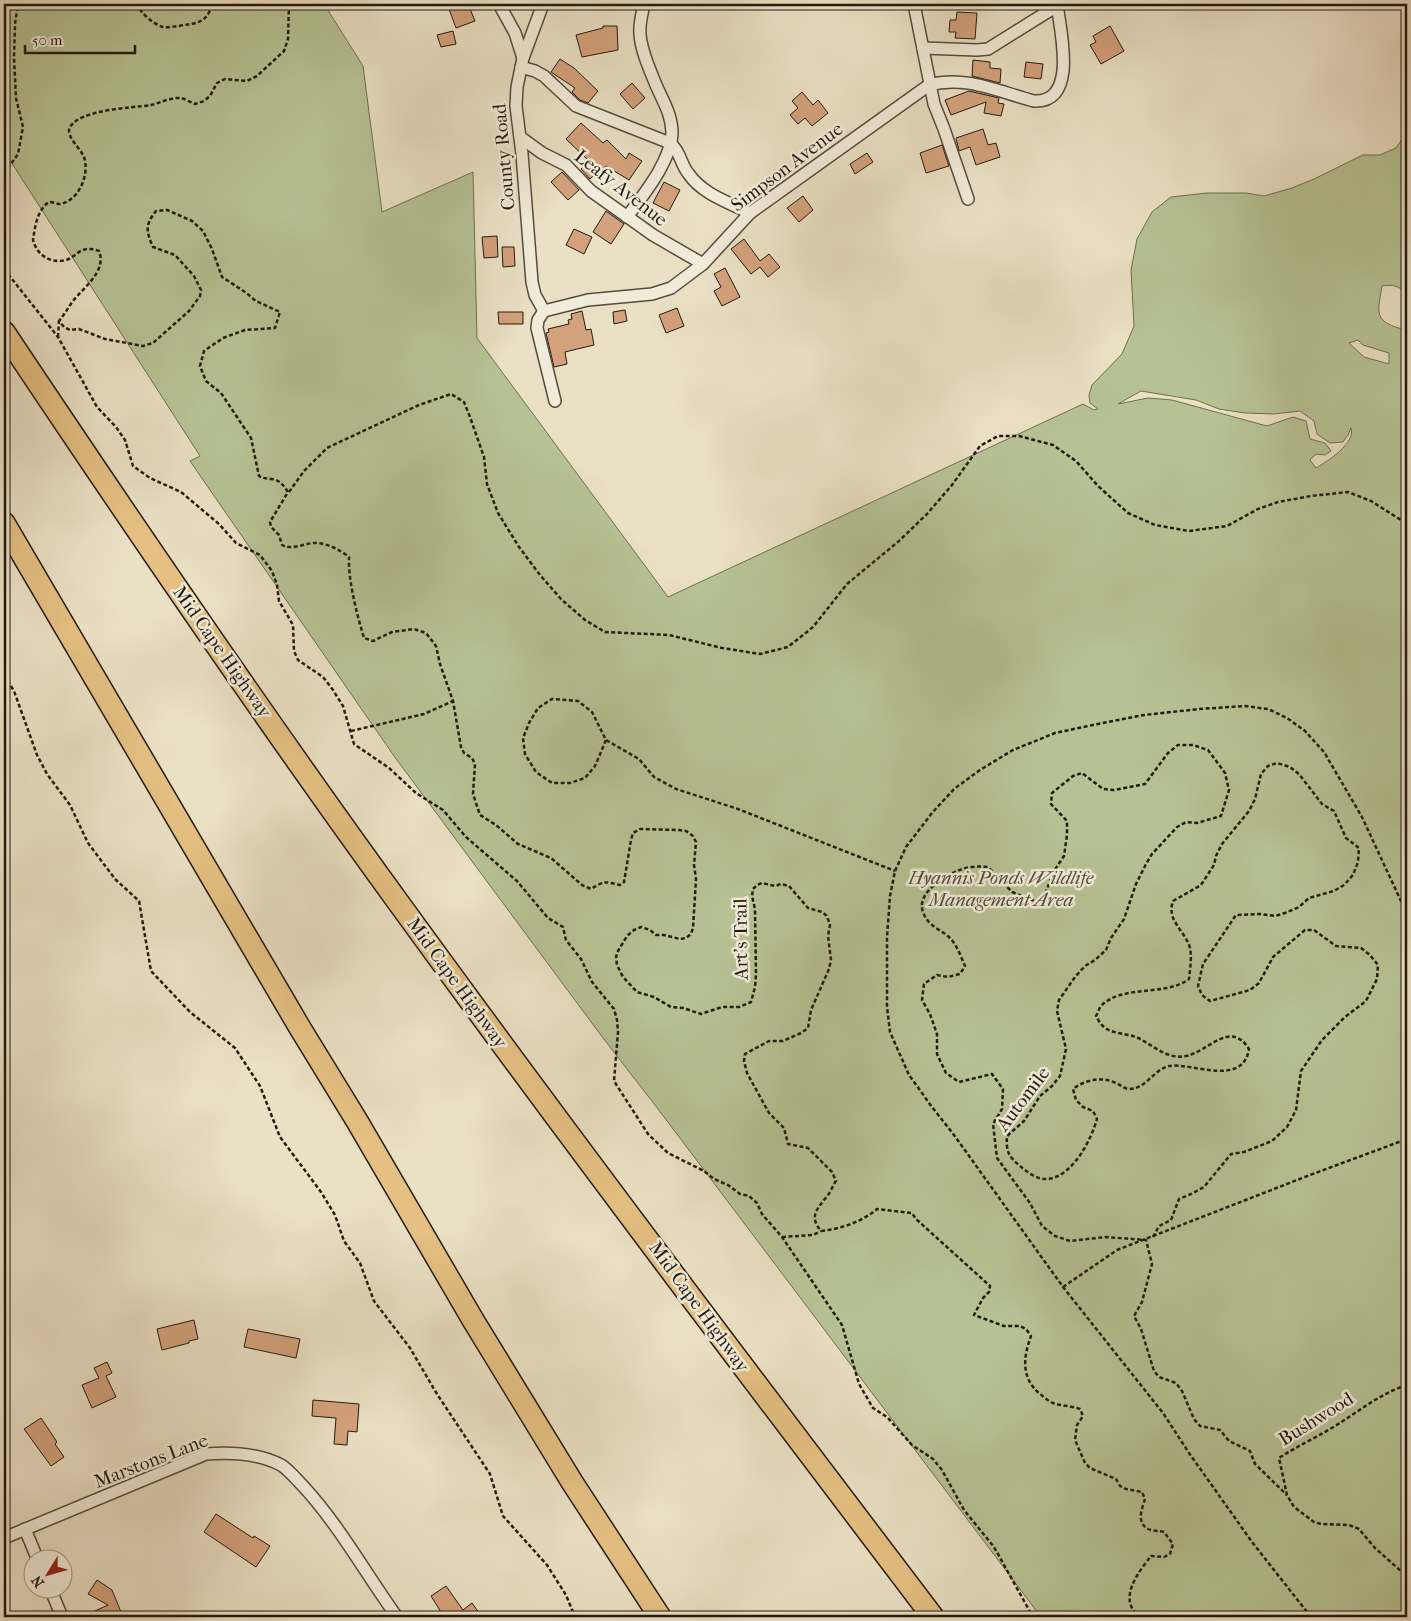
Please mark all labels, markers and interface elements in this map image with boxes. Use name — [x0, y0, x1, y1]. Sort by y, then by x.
scale bar — [25, 22, 135, 54]
text: 50 m — [32, 31, 63, 49]
street label: County Road — [488, 102, 520, 211]
street label: Simpson Avenue — [727, 118, 847, 216]
street label: Leafy Avenue — [570, 145, 672, 231]
street label: Mid Cape Highway — [168, 582, 276, 723]
park label: Hyannis Ponds Wildlife Management Area — [908, 867, 1095, 911]
street label: Art's Trail — [729, 898, 753, 981]
street label: Mid Cape Highway — [402, 913, 512, 1053]
street label: Automile — [991, 1062, 1054, 1136]
street label: Mid Cape Highway — [644, 1237, 754, 1377]
street label: Bushwood — [1275, 1387, 1358, 1451]
street label: Marstons Lane — [91, 1429, 211, 1493]
north arrow — [22, 1548, 72, 1598]
text: N — [28, 1572, 48, 1591]

